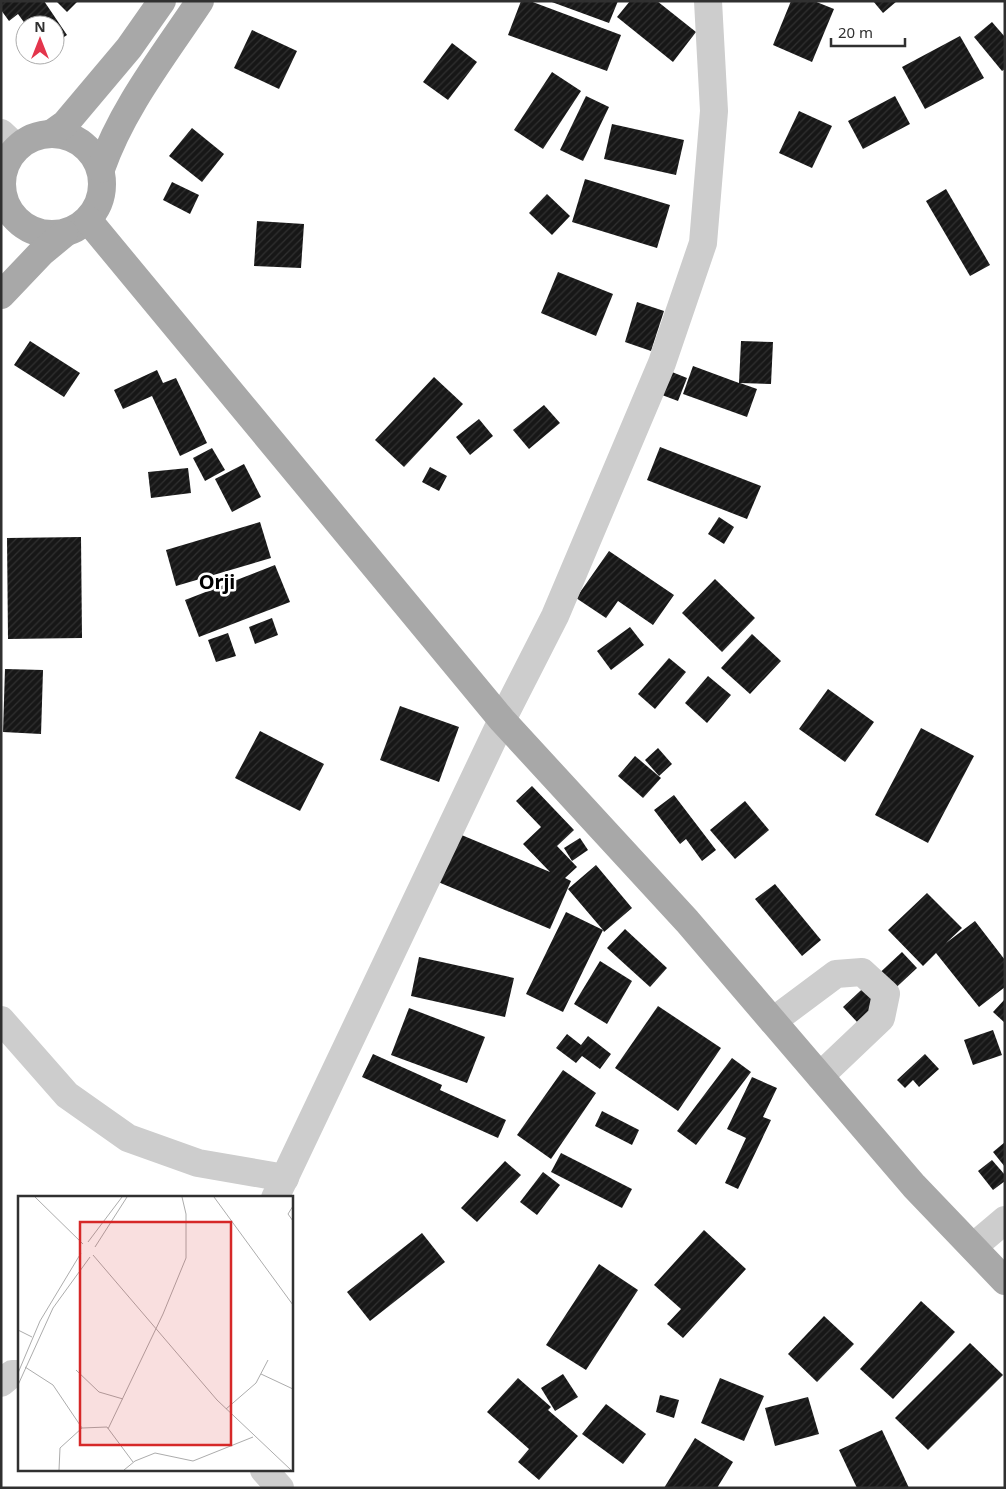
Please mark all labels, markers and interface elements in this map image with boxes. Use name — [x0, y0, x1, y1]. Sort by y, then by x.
north arrow — [15, 15, 65, 65]
scale bar — [831, 15, 905, 47]
text: N — [34, 17, 46, 36]
text: 20 m — [838, 22, 873, 42]
district label: Orji — [199, 568, 235, 595]
inset map — [18, 1196, 292, 1472]

